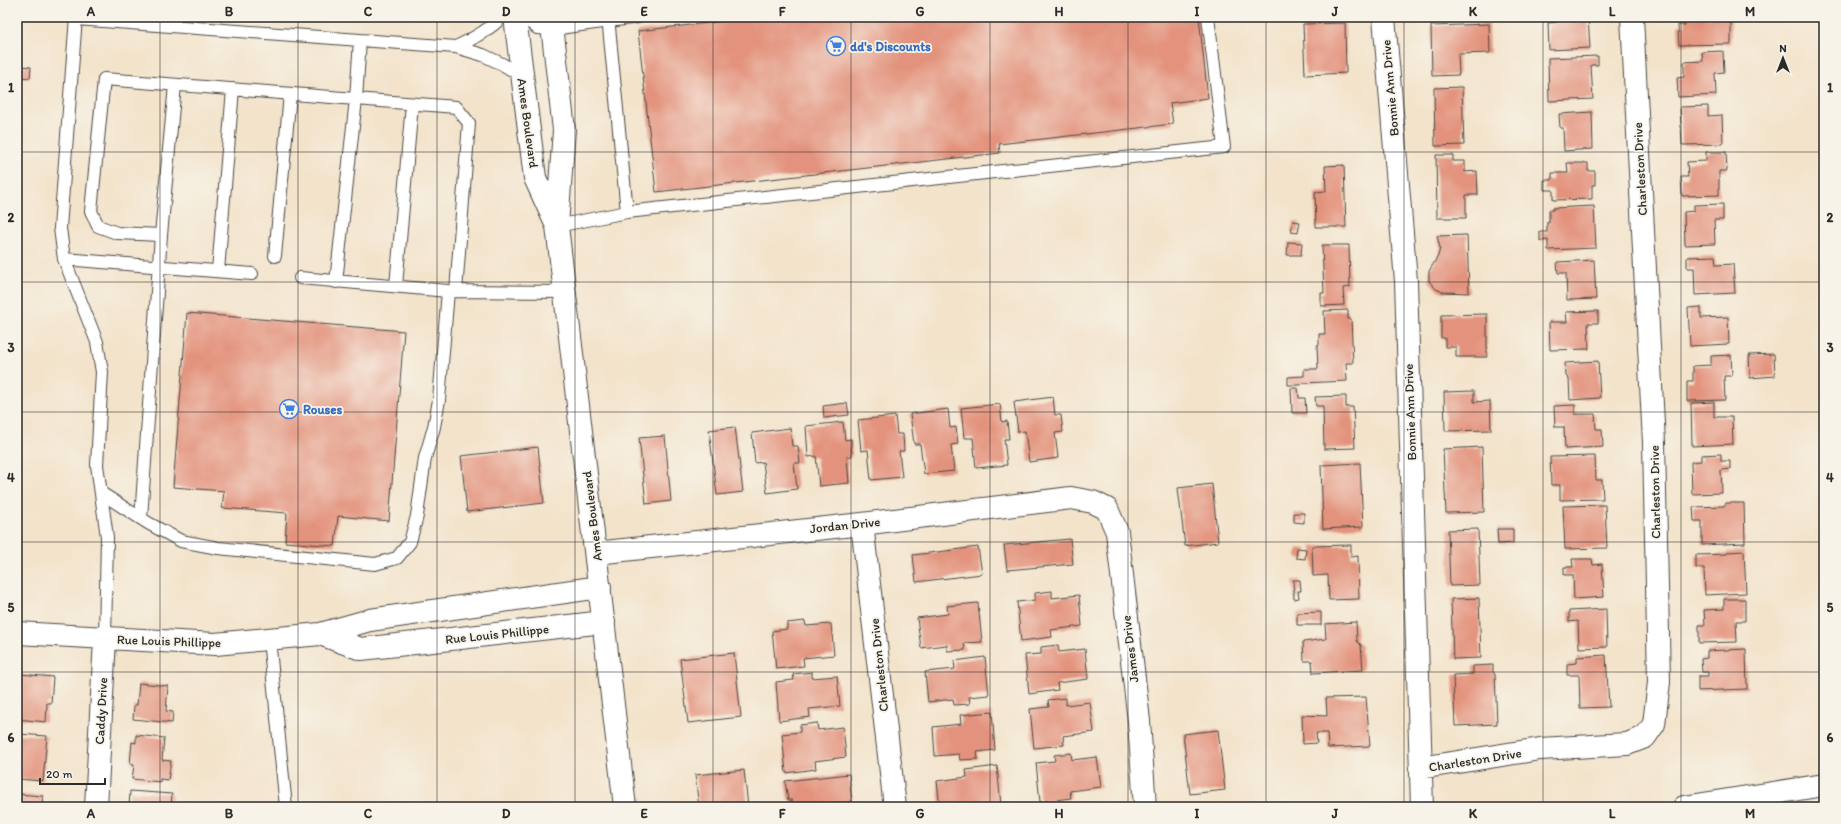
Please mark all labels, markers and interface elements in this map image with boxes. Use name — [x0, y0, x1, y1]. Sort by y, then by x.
text: A — [86, 4, 96, 19]
text: B — [225, 4, 234, 19]
text: C — [364, 4, 373, 19]
text: D — [502, 4, 511, 19]
text: E — [640, 4, 648, 19]
text: F — [779, 4, 786, 19]
text: G — [916, 4, 925, 19]
text: H — [1055, 4, 1064, 19]
text: I — [1195, 4, 1200, 19]
text: J — [1331, 4, 1339, 19]
text: K — [1469, 4, 1478, 19]
text: L — [1609, 4, 1616, 19]
text: M — [1745, 4, 1755, 19]
supermarket icon: dd's Discounts — [825, 35, 847, 57]
north arrow — [1763, 38, 1803, 78]
place label: dd's Discounts — [850, 39, 931, 54]
street label: Bonnie Ann Drive — [1378, 39, 1402, 137]
text: N — [1779, 42, 1787, 55]
street label: Ames Boulevard — [514, 77, 542, 169]
text: 1 — [8, 80, 14, 95]
text: 1 — [1827, 80, 1833, 95]
street label: Charleston Drive — [1630, 122, 1650, 216]
text: 2 — [8, 210, 15, 225]
text: 2 — [1827, 210, 1834, 225]
text: 3 — [7, 340, 15, 355]
text: 3 — [1826, 340, 1834, 355]
street label: Bonnie Ann Drive — [1401, 363, 1419, 461]
supermarket icon: Rouses — [278, 398, 300, 420]
place label: Rouses — [303, 402, 343, 417]
street label: Charleston Drive — [1647, 445, 1663, 539]
text: 4 — [7, 470, 15, 485]
street label: Ames Boulevard — [579, 470, 605, 562]
text: 4 — [1826, 470, 1834, 485]
street label: Jordan Drive — [809, 514, 881, 536]
text: 5 — [8, 600, 15, 615]
text: 5 — [1827, 600, 1834, 615]
street label: James Drive — [1118, 615, 1142, 683]
street label: Charleston Drive — [867, 618, 891, 712]
street label: Rue Louis Phillippe — [444, 621, 550, 647]
street label: Rue Louis Phillippe — [117, 632, 221, 650]
street label: Caddy Drive — [92, 677, 110, 745]
text: 6 — [8, 730, 15, 745]
text: 6 — [1827, 730, 1834, 745]
street label: Charleston Drive — [1428, 745, 1522, 775]
scale bar — [40, 760, 105, 786]
text: 20 m — [46, 767, 73, 781]
text: A — [86, 806, 96, 821]
text: B — [225, 806, 234, 821]
text: C — [364, 806, 373, 821]
text: D — [502, 806, 511, 821]
text: E — [640, 806, 648, 821]
text: F — [779, 806, 786, 821]
text: G — [916, 806, 925, 821]
text: H — [1055, 806, 1064, 821]
text: I — [1195, 806, 1200, 821]
text: J — [1331, 806, 1339, 821]
text: K — [1469, 806, 1478, 821]
text: L — [1609, 806, 1616, 821]
text: M — [1745, 806, 1755, 821]

